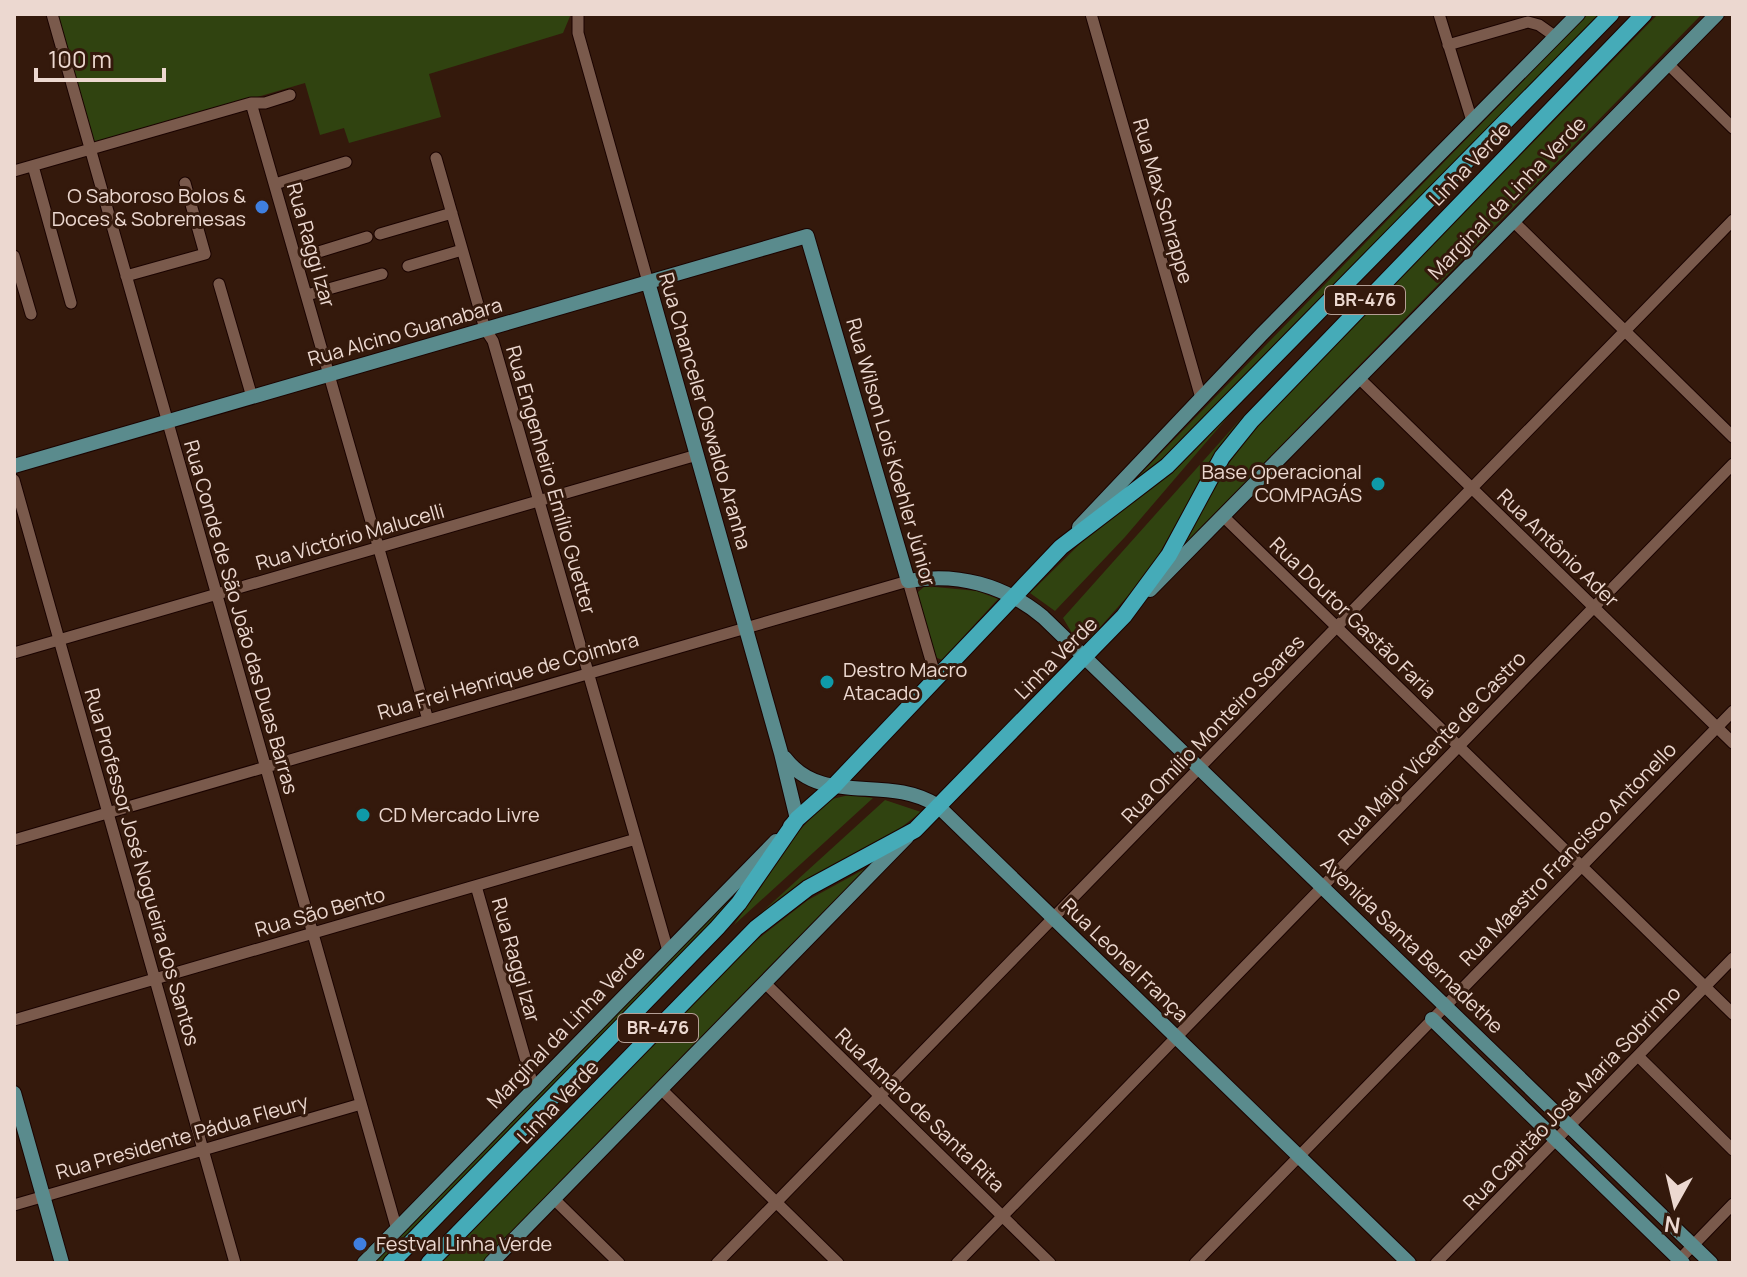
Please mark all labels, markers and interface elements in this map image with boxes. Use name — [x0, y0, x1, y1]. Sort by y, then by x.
scale bar — [36, 32, 164, 82]
text: 100 m — [48, 42, 112, 75]
street label: Marginal da Linha Verde — [1422, 110, 1592, 285]
street label: Rua Max Schrappe — [1127, 115, 1200, 287]
street label: Linha Verde — [1423, 116, 1516, 211]
street label: Rua Raggi Izar — [281, 179, 342, 310]
place label: O Saboroso Bolos & Doces & Sobremesas — [52, 182, 246, 232]
marker: O Saboroso Bolos & Doces & Sobremesas — [253, 198, 271, 216]
street label: Rua Chanceler Oswaldo Aranha — [653, 269, 758, 553]
road number: BR-476 — [1325, 286, 1405, 314]
street label: Rua Alcino Guanabara — [305, 291, 505, 372]
street label: Rua Wilson Lois Koehler Júnior — [840, 315, 943, 589]
street label: Rua Engenheiro Emílio Guetter — [500, 342, 603, 618]
street label: Rua Conde de São João das Duas Barras — [178, 437, 305, 797]
place label: Base Operacional COMPAGÁS — [1202, 458, 1362, 508]
marker: Base Operacional COMPAGÁS — [1369, 475, 1387, 493]
street label: Rua Antônio Ader — [1492, 483, 1625, 613]
street label: Rua Victório Malucelli — [252, 497, 447, 576]
street label: Rua Doutor Gastão Faria — [1264, 531, 1443, 704]
street label: Linha Verde — [1008, 610, 1103, 705]
street label: Rua Frei Henrique de Coimbra — [374, 625, 642, 726]
street label: Rua Omílio Monteiro Soares — [1115, 628, 1310, 829]
street label: Rua Major Vicente de Castro — [1332, 645, 1532, 850]
place label: Destro Macro Atacado — [843, 656, 967, 706]
marker: Destro Macro Atacado — [818, 673, 836, 691]
street label: Rua Professor José Nogueira dos Santos — [78, 685, 207, 1049]
street label: Rua Maestro Francisco Antonello — [1453, 736, 1682, 971]
place label: CD Mercado Livre — [379, 801, 540, 828]
marker: CD Mercado Livre — [354, 806, 372, 824]
street label: Avenida Santa Bernadethe — [1315, 850, 1510, 1039]
street label: Rua São Bento — [252, 880, 388, 943]
street label: Rua Leonel França — [1056, 892, 1195, 1028]
street label: Rua Raggi Izar — [486, 894, 547, 1025]
street label: Marginal da Linha Verde — [482, 941, 650, 1113]
street label: Rua Capitão José Maria Sobrinho — [1457, 980, 1686, 1216]
road number: BR-476 — [618, 1014, 698, 1042]
street label: Rua Amaro de Santa Rita — [830, 1022, 1011, 1198]
street label: Linha Verde — [512, 1055, 604, 1149]
street label: Rua Presidente Pádua Fleury — [52, 1087, 312, 1186]
north arrow — [1635, 1165, 1715, 1245]
text: N — [1662, 1209, 1682, 1241]
place label: Festval Linha Verde — [376, 1230, 552, 1257]
marker: Festval Linha Verde — [351, 1235, 369, 1253]

